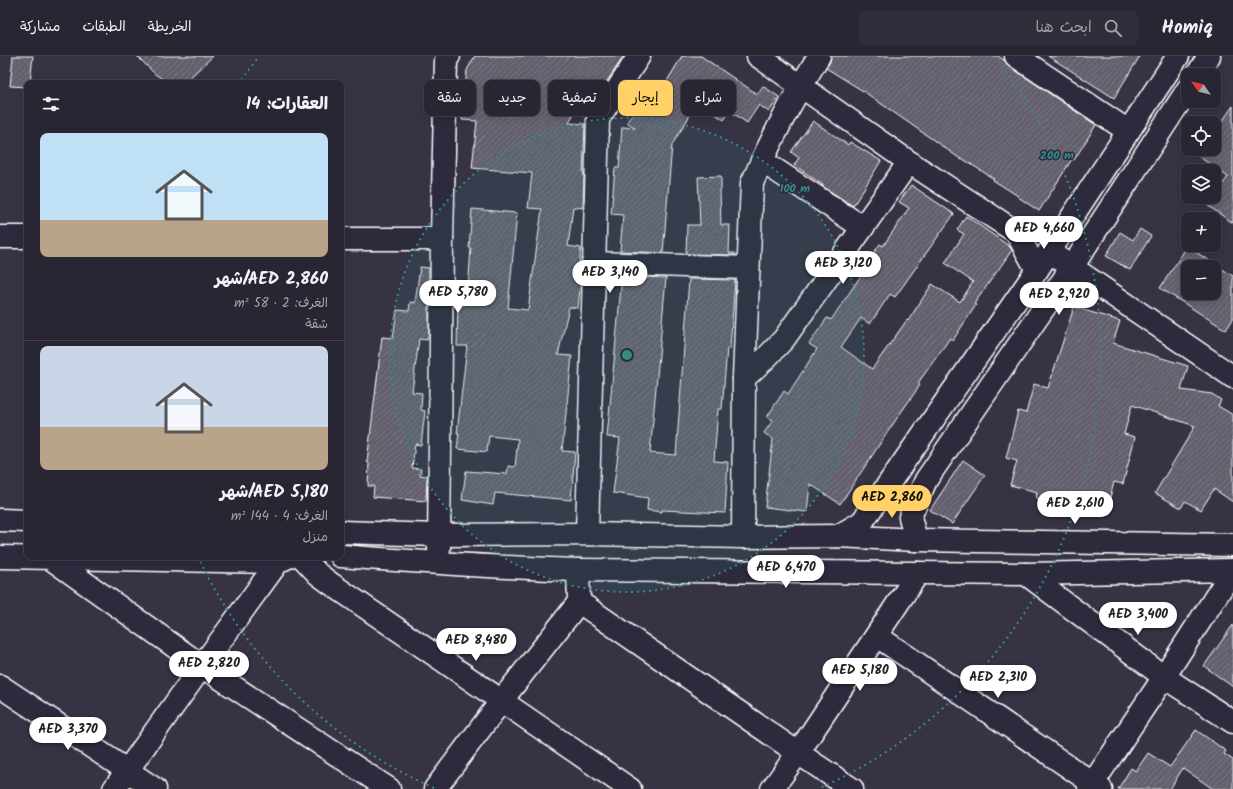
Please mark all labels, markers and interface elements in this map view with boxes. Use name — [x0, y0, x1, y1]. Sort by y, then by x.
search box — [858, 10, 1138, 46]
text: Homiq — [1162, 13, 1213, 43]
text: مشاركة — [20, 16, 60, 38]
text: الطبقات — [82, 16, 126, 38]
text: الخريطة — [148, 16, 191, 38]
text: ابحث هنا — [1035, 16, 1092, 40]
icon: search — [1102, 17, 1124, 39]
north arrow — [1181, 68, 1221, 108]
map controls — [1181, 68, 1221, 300]
chip: شقة — [424, 80, 476, 116]
chip: جديد — [484, 80, 540, 116]
chip: تصفية — [548, 80, 610, 116]
chip: إيجار — [618, 80, 673, 116]
chip: شراء — [681, 80, 736, 116]
text: العقارات: 14 — [246, 91, 328, 118]
icon: filters — [40, 93, 62, 115]
button: locate — [1181, 116, 1221, 156]
text: 200 m — [1040, 146, 1074, 165]
icon: home — [148, 159, 220, 231]
button: layers — [1181, 164, 1221, 204]
text: 100 m — [780, 179, 810, 198]
button: + — [1181, 212, 1221, 252]
pin: AED 4,660 — [998, 216, 1090, 250]
text: AED 4,660 — [1014, 218, 1074, 239]
pin: AED 3,120 — [797, 251, 889, 285]
text: AED 3,120 — [814, 253, 872, 274]
pin: AED 3,140 — [564, 260, 656, 294]
button: − — [1181, 260, 1221, 300]
text: AED 3,140 — [581, 262, 639, 283]
text: AED 2,860/شهر — [215, 266, 328, 293]
pin: AED 5,780 — [412, 280, 504, 314]
text: AED 5,780 — [428, 282, 488, 303]
pin: AED 2,920 — [1013, 282, 1105, 316]
text: AED 2,920 — [1029, 284, 1089, 305]
text: الغرف: 2 · 58 m² — [234, 293, 328, 314]
text: شقة — [305, 314, 328, 335]
centre of rings — [620, 348, 634, 362]
icon: home — [148, 372, 220, 444]
text: AED 5,180/شهر — [220, 479, 328, 506]
pin: AED 2,860 — [846, 485, 938, 519]
text: AED 2,860 — [861, 487, 923, 508]
pin: AED 2,610 — [1029, 491, 1121, 525]
text: AED 2,610 — [1046, 493, 1104, 514]
text: الغرف: 4 · 144 m² — [231, 506, 328, 527]
text: منزل — [302, 527, 328, 548]
pin: AED 6,470 — [740, 555, 832, 589]
text: AED 6,470 — [756, 557, 816, 578]
pin: AED 3,400 — [1092, 602, 1184, 636]
text: AED 3,400 — [1108, 604, 1168, 625]
pin: AED 8,480 — [430, 628, 522, 662]
text: AED 8,480 — [445, 630, 507, 651]
pin: AED 2,820 — [163, 651, 255, 685]
text: AED 2,820 — [178, 653, 240, 674]
pin: AED 5,180 — [814, 658, 906, 692]
text: AED 5,180 — [831, 660, 889, 681]
pin: AED 2,310 — [952, 665, 1044, 699]
text: AED 2,310 — [969, 667, 1027, 688]
pin: AED 3,370 — [22, 717, 114, 751]
text: AED 3,370 — [38, 719, 98, 740]

